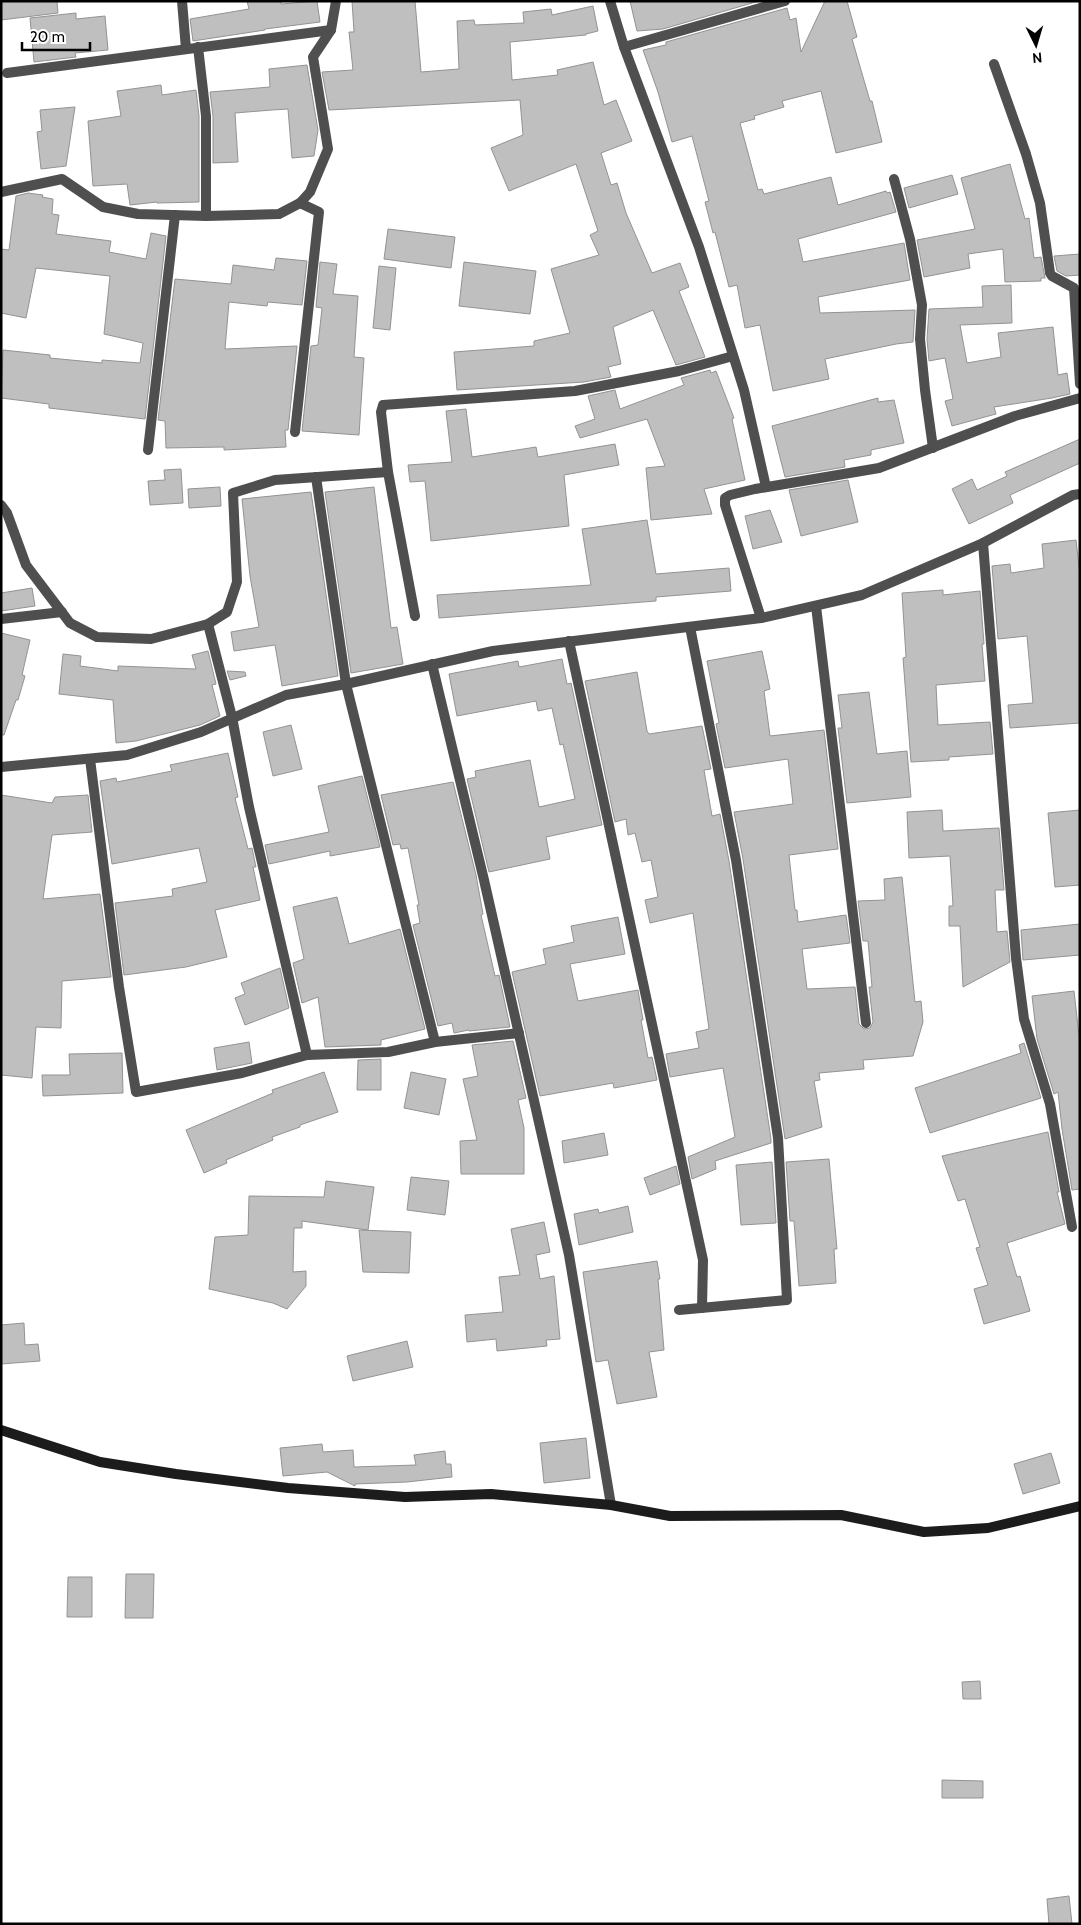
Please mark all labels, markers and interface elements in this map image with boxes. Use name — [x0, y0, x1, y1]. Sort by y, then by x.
scale bar — [22, 20, 90, 52]
north arrow — [1011, 20, 1061, 70]
text: 20 m — [30, 28, 65, 46]
text: N — [1031, 49, 1043, 67]

